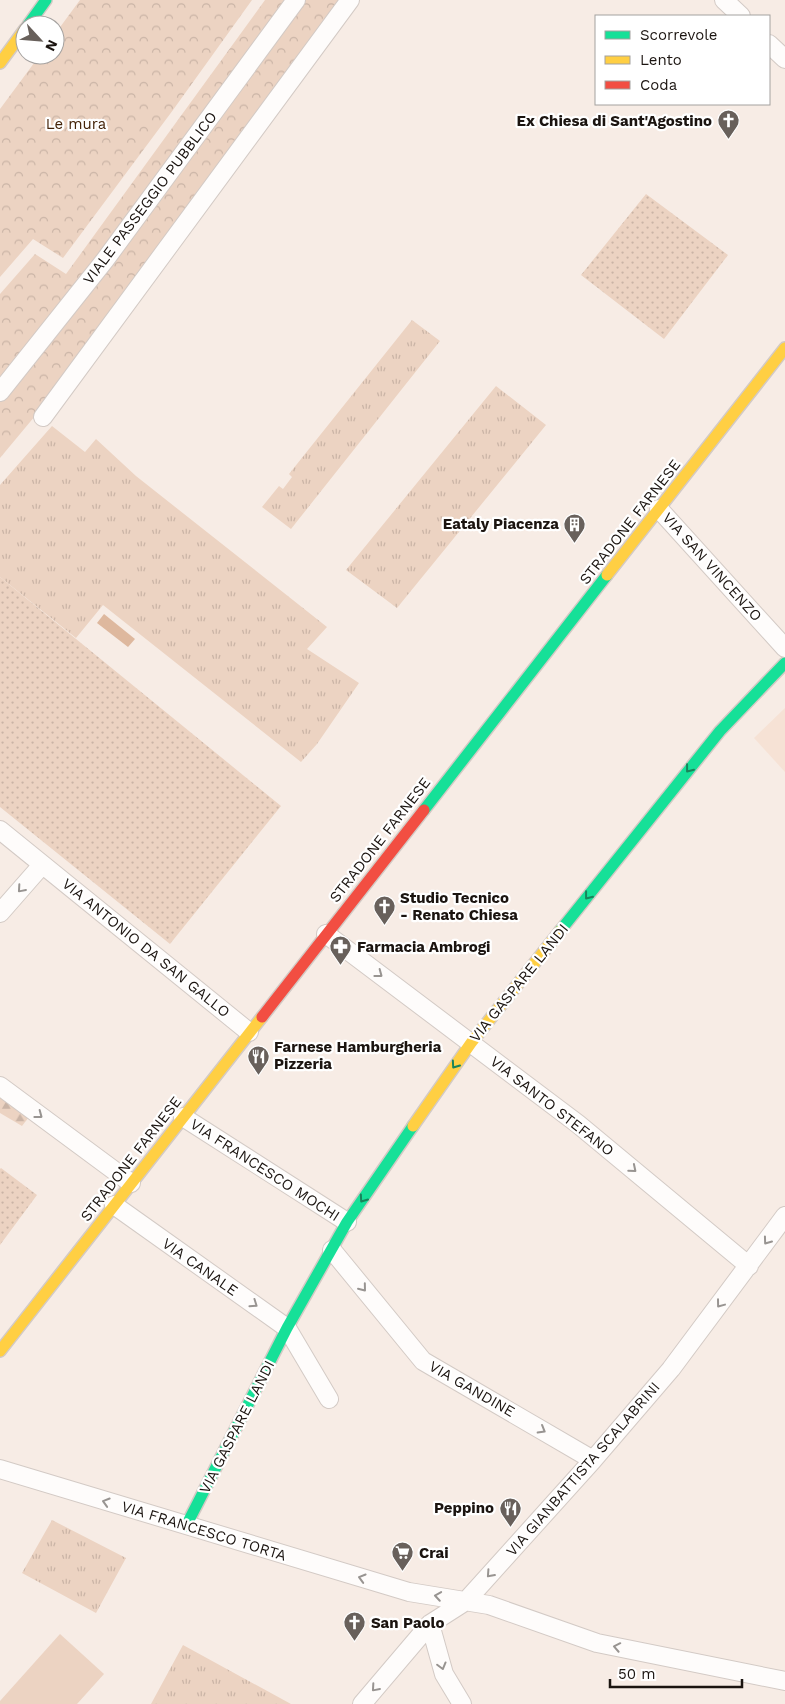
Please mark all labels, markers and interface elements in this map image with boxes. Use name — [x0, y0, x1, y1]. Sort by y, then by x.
north arrow — [15, 15, 65, 65]
legend — [595, 15, 770, 105]
text: Scorrevole — [640, 26, 718, 44]
text: N — [42, 38, 61, 54]
text: Lento — [640, 51, 682, 69]
text: Coda — [640, 76, 678, 94]
street label: VIALE PASSEGGIO PUBBLICO — [79, 108, 221, 288]
church icon: Ex Chiesa di Sant'Agostino — [716, 109, 740, 140]
place label: Ex Chiesa di Sant'Agostino — [517, 112, 712, 130]
park label: Le mura — [46, 115, 107, 133]
street label: STRADONE FARNESE — [576, 456, 684, 588]
street label: VIA SAN VINCENZO — [658, 509, 766, 625]
building icon: Eataly Piacenza — [563, 512, 587, 543]
place label: Eataly Piacenza — [443, 515, 559, 533]
one-way arrow — [687, 763, 695, 772]
street label: STRADONE FARNESE — [326, 774, 434, 906]
street label: VIA ANTONIO DA SAN GALLO — [58, 875, 234, 1021]
one-way arrow — [18, 883, 27, 892]
place label: Studio Tecnico - Renato Chiesa — [400, 889, 518, 924]
one-way arrow — [585, 891, 594, 900]
church icon: Studio Tecnico - Renato Chiesa — [372, 895, 396, 926]
street label: VIA GASPARE LANDI — [466, 920, 572, 1046]
pharmacy icon: Farmacia Ambrogi — [329, 935, 353, 966]
place label: Farmacia Ambrogi — [357, 938, 490, 956]
one-way arrow — [373, 968, 383, 977]
place label: Farnese Hamburgheria Pizzeria — [274, 1038, 442, 1073]
restaurant icon: Farnese Hamburgheria Pizzeria — [246, 1044, 270, 1075]
street label: VIA SANTO STEFANO — [487, 1052, 617, 1160]
one-way arrow — [452, 1059, 461, 1069]
street label: STRADONE FARNESE — [77, 1093, 185, 1225]
one-way arrow — [33, 1109, 42, 1117]
street label: VIA FRANCESCO MOCHI — [187, 1115, 343, 1225]
one-way arrow — [627, 1164, 636, 1173]
one-way arrow — [360, 1193, 369, 1203]
street label: VIA CANALE — [159, 1234, 241, 1300]
one-way arrow — [764, 1235, 773, 1245]
one-way arrow — [358, 1282, 367, 1291]
one-way arrow — [248, 1298, 258, 1307]
one-way arrow — [717, 1298, 725, 1307]
street label: VIA GASPARE LANDI — [196, 1357, 278, 1497]
street label: VIA GANDINE — [426, 1357, 518, 1421]
street label: VIA GIANBATTISTA SCALABRINI — [502, 1378, 664, 1560]
one-way arrow — [537, 1424, 546, 1434]
restaurant icon: Peppino — [498, 1496, 522, 1527]
one-way arrow — [102, 1497, 111, 1507]
street label: VIA FRANCESCO TORTA — [119, 1497, 289, 1565]
place label: Peppino — [434, 1499, 494, 1517]
supermarket icon: Crai — [391, 1541, 415, 1572]
place label: Crai — [419, 1544, 449, 1562]
one-way arrow — [487, 1569, 496, 1578]
one-way arrow — [359, 1574, 367, 1584]
one-way arrow — [433, 1592, 442, 1602]
church icon: San Paolo — [343, 1611, 367, 1642]
place label: San Paolo — [371, 1614, 444, 1632]
one-way arrow — [613, 1642, 622, 1653]
scale bar — [610, 1656, 742, 1688]
one-way arrow — [436, 1661, 446, 1670]
text: 50 m — [618, 1665, 655, 1683]
one-way arrow — [372, 1682, 381, 1691]

